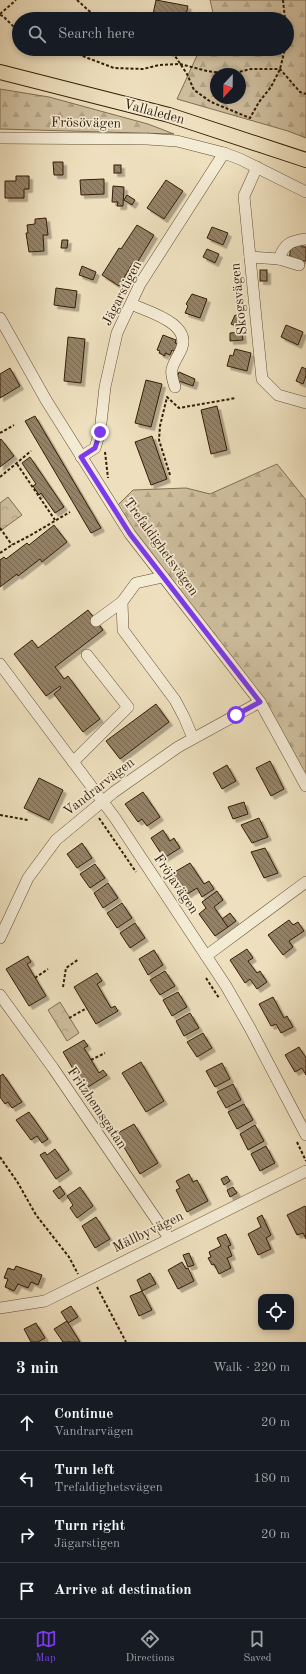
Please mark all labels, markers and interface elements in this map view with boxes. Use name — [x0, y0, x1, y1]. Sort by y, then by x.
search box — [12, 12, 294, 56]
icon: search — [26, 23, 48, 45]
text: Search here — [58, 27, 135, 42]
north arrow — [210, 68, 246, 104]
street label: Vallaleden — [122, 97, 186, 127]
street label: Frösövägen — [51, 115, 122, 131]
street label: Jägarstigen — [100, 258, 145, 328]
street label: Skogsvägen — [228, 262, 250, 336]
route end — [91, 423, 109, 441]
street label: Trefaldighetsvägen — [121, 496, 201, 599]
route start — [227, 706, 245, 724]
street label: Vandrarvägen — [61, 755, 137, 819]
street label: Fröjavägen — [151, 851, 201, 917]
street label: Fritzhemsgatan — [65, 1065, 130, 1152]
street label: Mällbyvägen — [110, 1209, 186, 1255]
map controls — [258, 1294, 294, 1330]
button: locate — [258, 1294, 294, 1330]
text: 3 min — [16, 1360, 59, 1377]
text: Walk · 220 m — [213, 1361, 290, 1374]
text: Continue — [54, 1407, 113, 1422]
icon: ahead — [16, 1412, 38, 1434]
text: 20 m — [261, 1416, 290, 1429]
text: Vandrarvägen — [54, 1425, 134, 1438]
text: Turn left — [54, 1463, 114, 1478]
icon: left — [16, 1468, 38, 1490]
text: 180 m — [253, 1472, 290, 1485]
text: Trefaldighetsvägen — [54, 1481, 163, 1494]
text: Turn right — [54, 1519, 125, 1534]
icon: right — [16, 1524, 38, 1546]
text: 20 m — [261, 1528, 290, 1541]
text: Jägarstigen — [54, 1537, 120, 1550]
icon: arrive — [16, 1580, 38, 1602]
text: Arrive at destination — [54, 1583, 192, 1598]
tab: Map — [35, 1628, 57, 1666]
tab: Directions — [126, 1628, 174, 1666]
tab: Saved — [243, 1628, 271, 1666]

